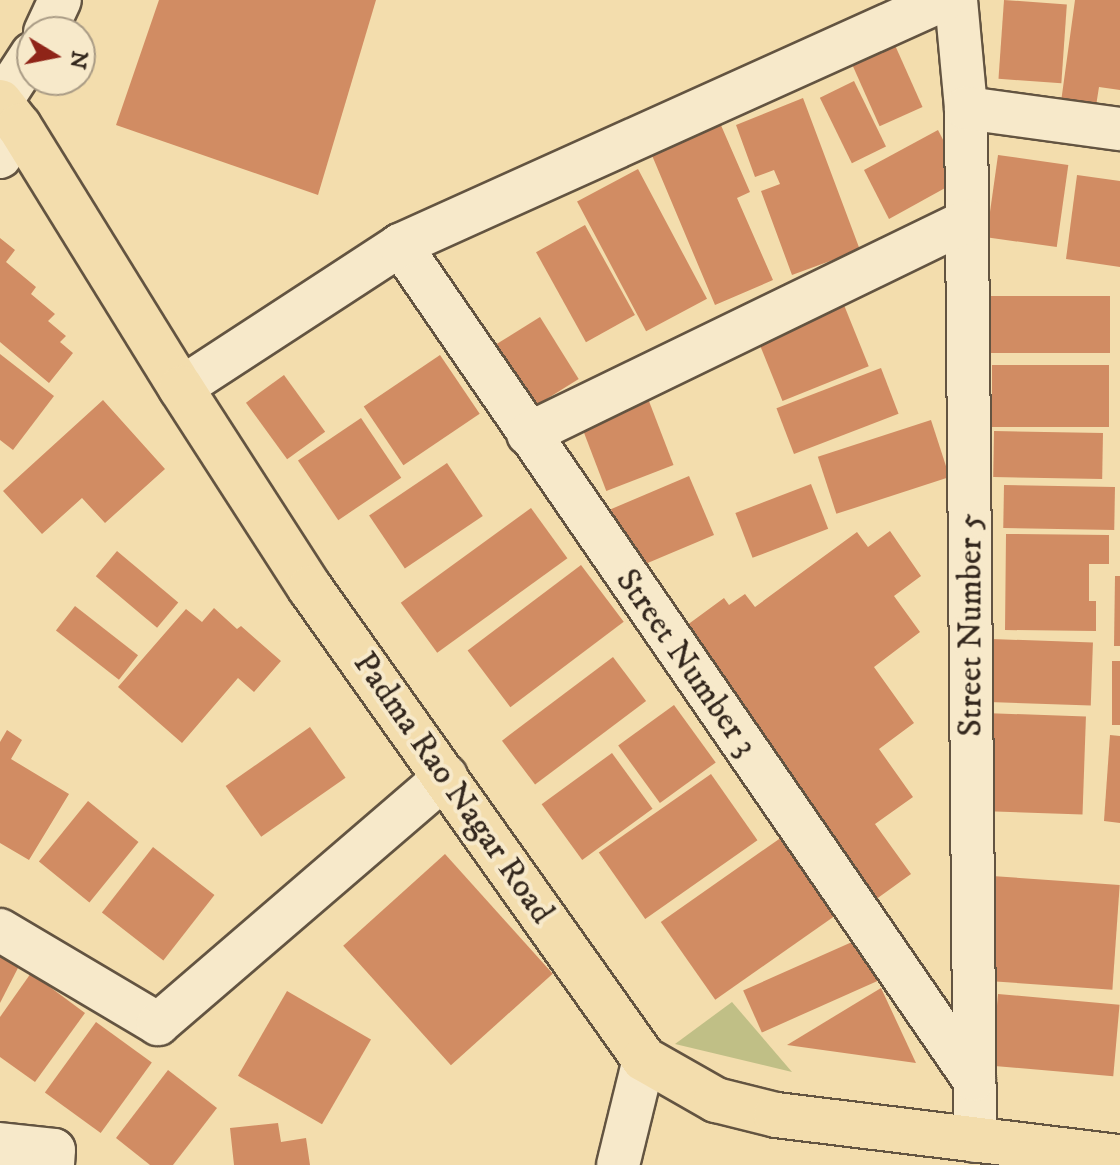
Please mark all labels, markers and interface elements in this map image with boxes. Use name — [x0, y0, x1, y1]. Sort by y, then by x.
north arrow — [16, 16, 96, 96]
text: N — [63, 49, 93, 71]
street label: Street Number 5 — [951, 513, 991, 737]
street label: Street Number 3 — [606, 561, 766, 765]
street label: Padma Rao Nagar Road — [344, 644, 562, 932]

